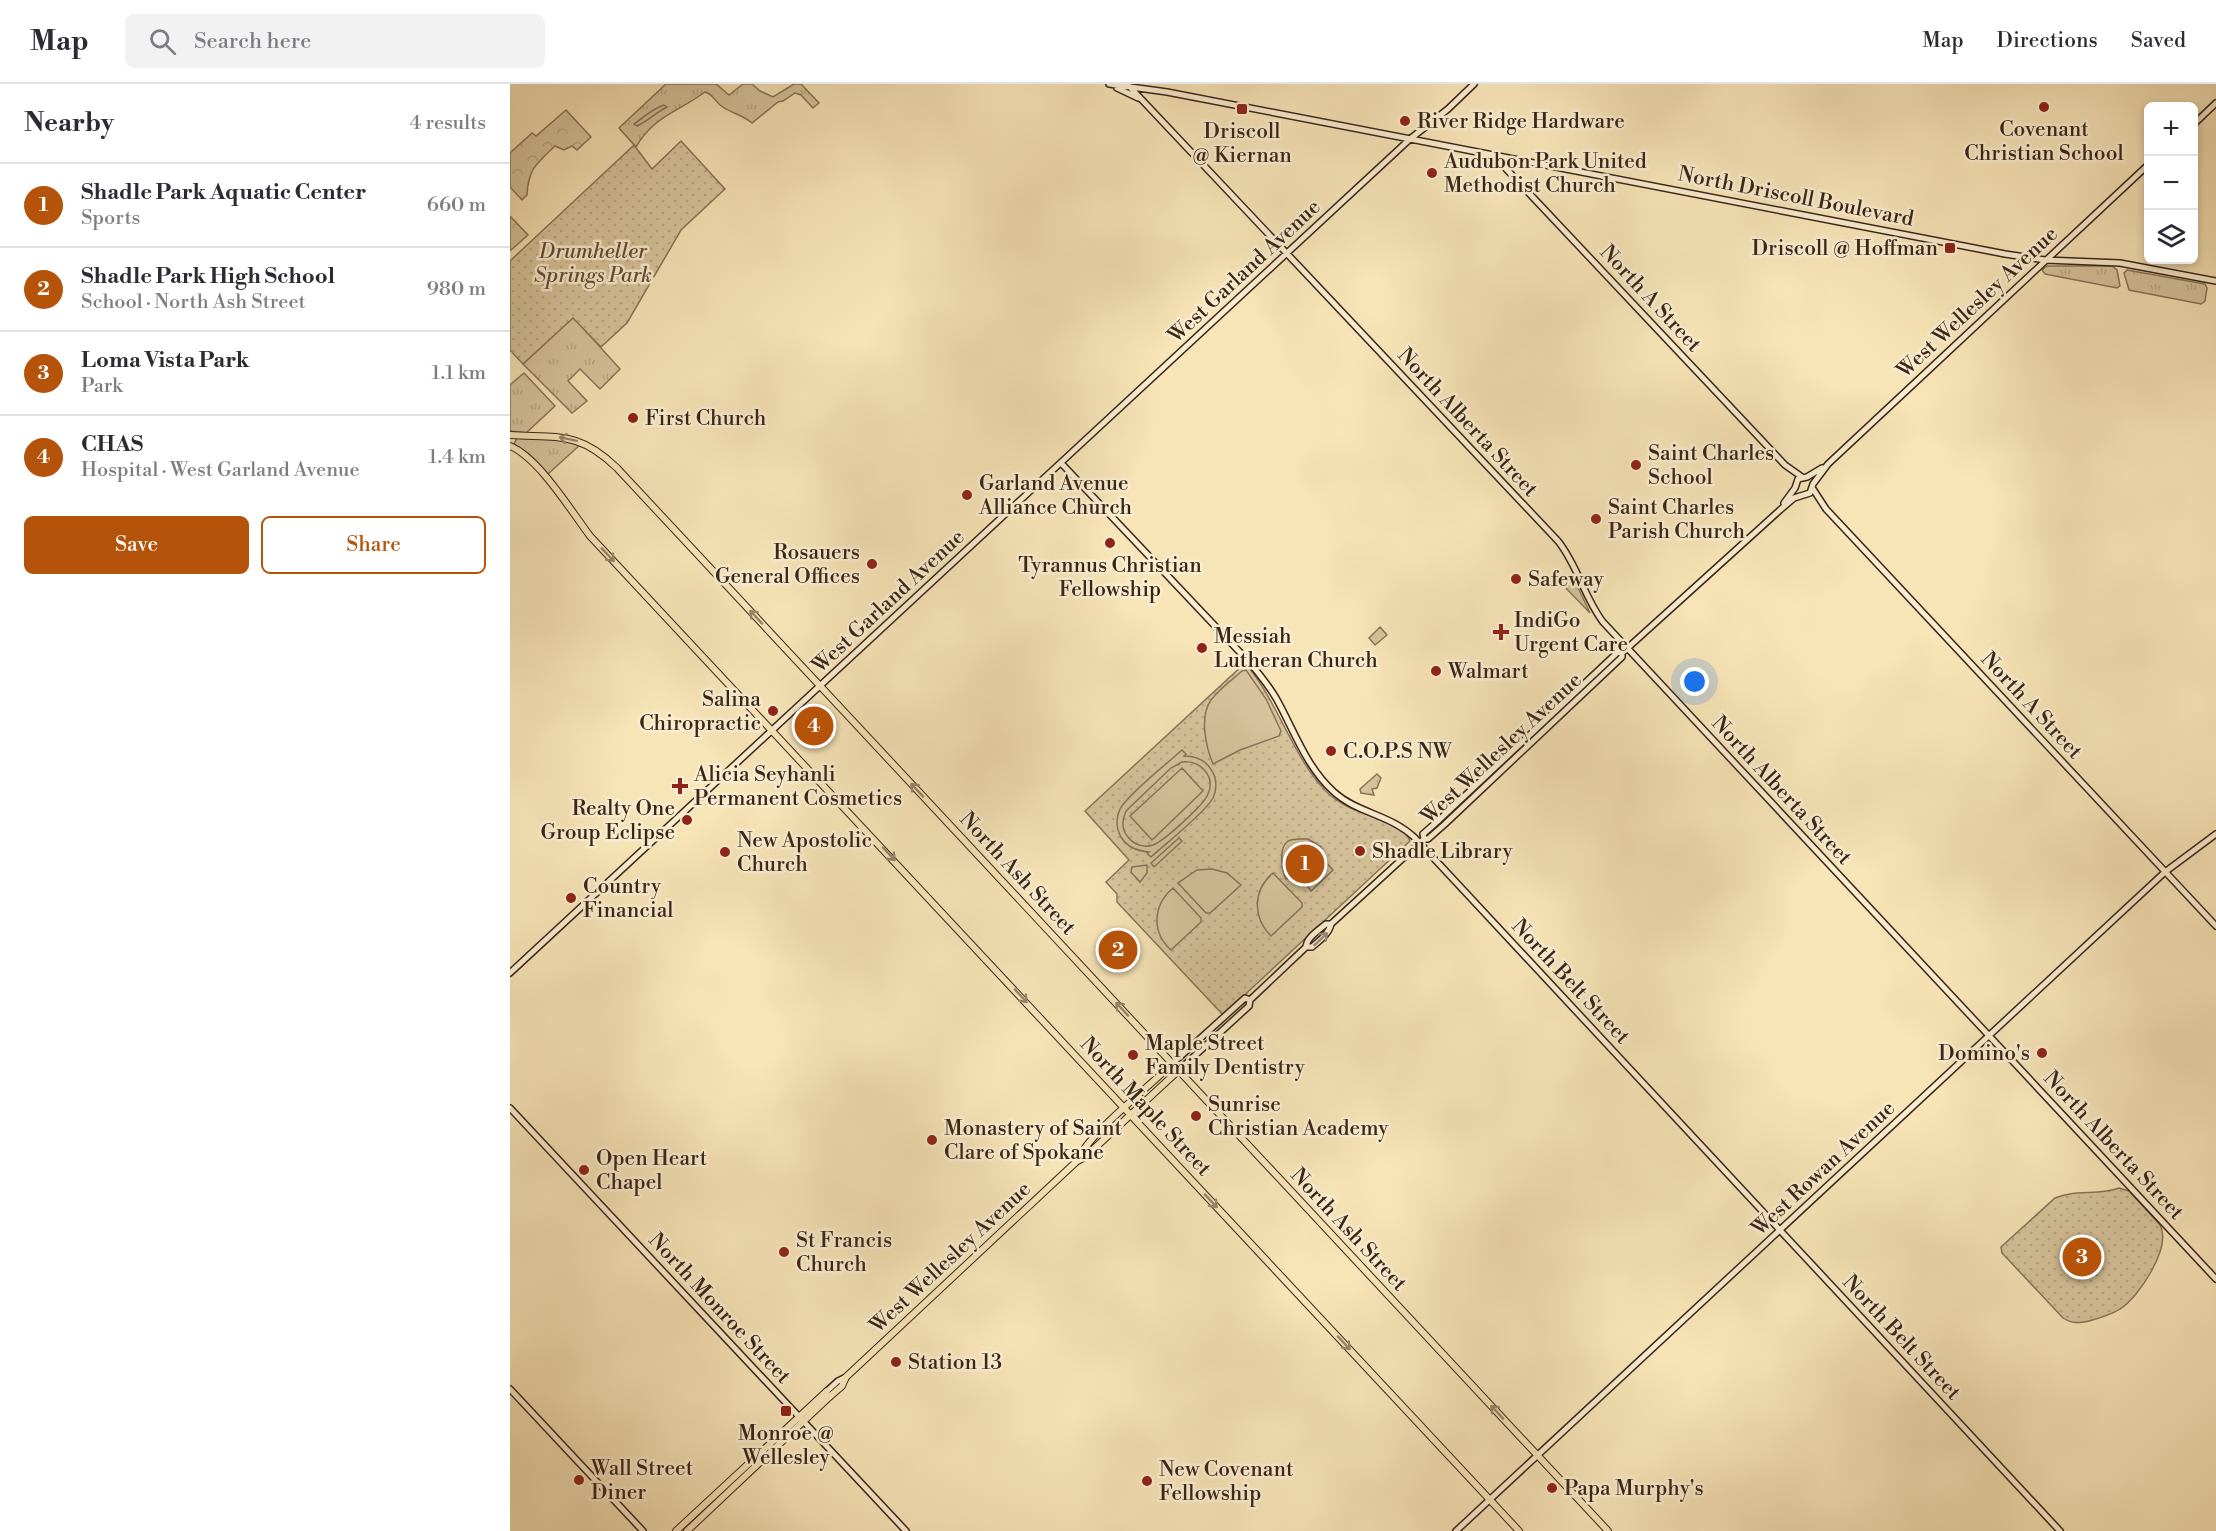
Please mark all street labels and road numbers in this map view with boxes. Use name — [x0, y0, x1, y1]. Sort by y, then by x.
street label: North Driscoll Boulevard — [1676, 161, 1916, 233]
street label: West Garland Avenue — [1162, 194, 1326, 350]
street label: West Wellesley Avenue — [1891, 221, 2064, 385]
street label: North A Street — [1594, 240, 1707, 358]
street label: North Alberta Street — [1392, 343, 1543, 503]
street label: West Garland Avenue — [806, 524, 970, 680]
street label: North A Street — [1975, 647, 2088, 765]
street label: West Wellesley Avenue — [1415, 667, 1588, 831]
street label: North Alberta Street — [1706, 711, 1857, 871]
street label: North Ash Street — [954, 807, 1081, 941]
street label: North Belt Street — [1506, 914, 1635, 1050]
street label: North Maple Street — [1074, 1032, 1217, 1182]
street label: North Alberta Street — [2038, 1066, 2189, 1226]
street label: West Rowan Avenue — [1746, 1096, 1901, 1243]
street label: North Ash Street — [1285, 1163, 1412, 1297]
street label: West Wellesley Avenue — [864, 1176, 1037, 1340]
street label: North Monroe Street — [643, 1228, 796, 1390]
street label: North Belt Street — [1837, 1270, 1966, 1406]

